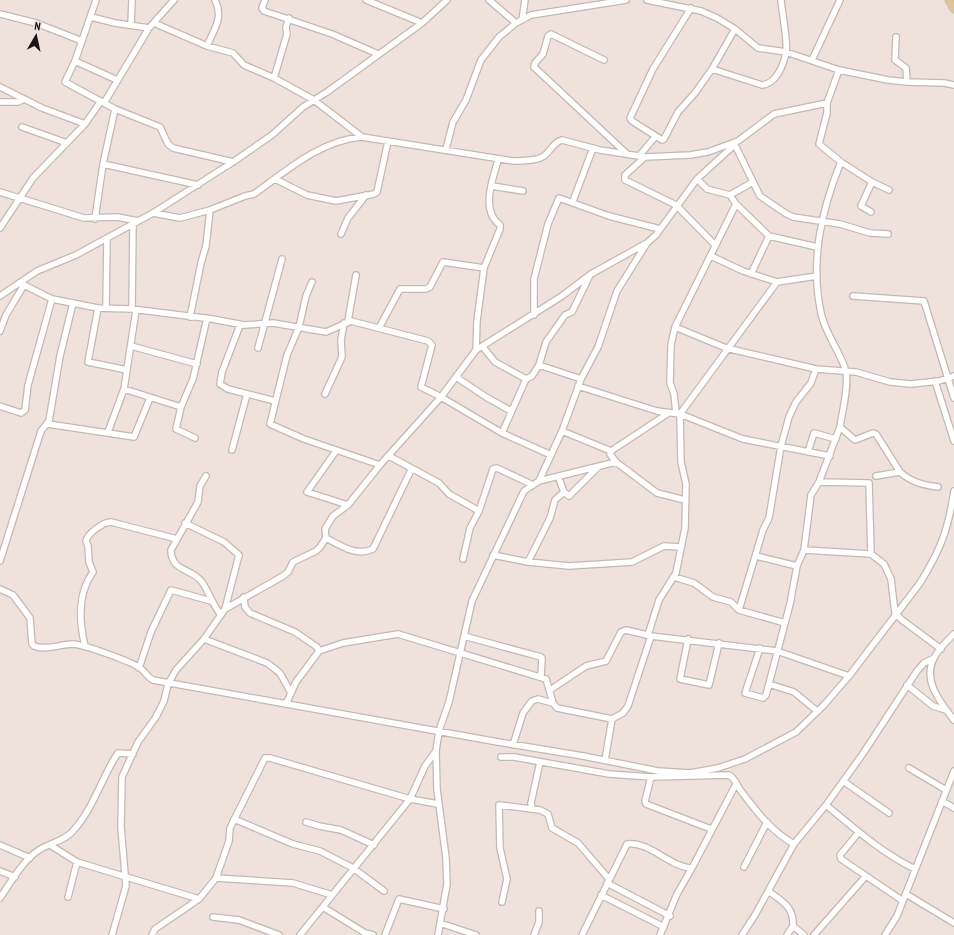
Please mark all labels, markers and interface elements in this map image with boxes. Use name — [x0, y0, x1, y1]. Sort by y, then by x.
north arrow — [16, 16, 56, 56]
text: N — [34, 19, 42, 34]

